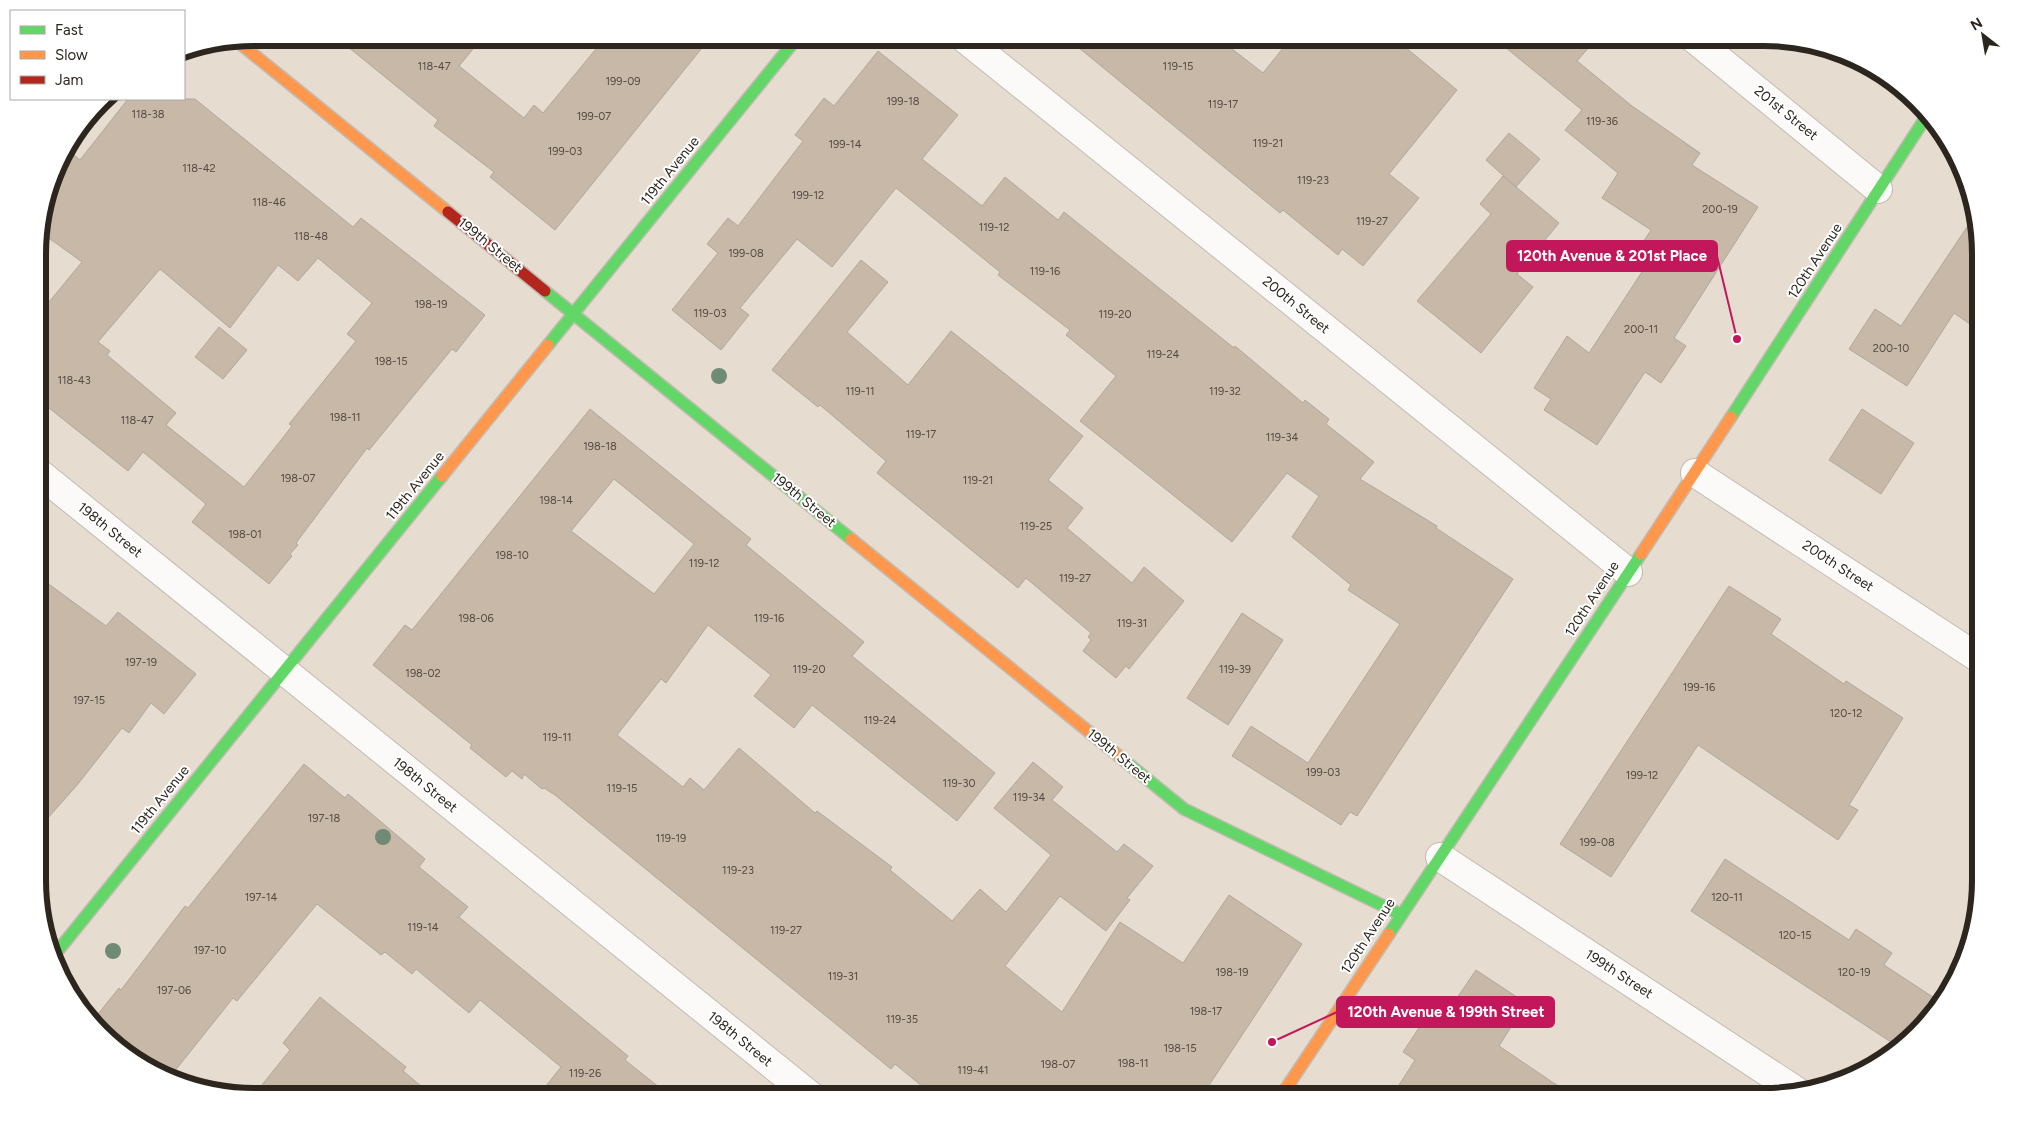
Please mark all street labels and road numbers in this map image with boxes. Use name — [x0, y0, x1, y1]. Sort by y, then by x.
street label: 201st Street — [1751, 82, 1821, 144]
street label: 119th Avenue — [637, 133, 703, 209]
street label: 199th Street — [455, 214, 525, 276]
street label: 120th Avenue — [1784, 220, 1846, 302]
street label: 200th Street — [1259, 273, 1333, 337]
street label: 119th Avenue — [382, 448, 448, 524]
street label: 199th Street — [769, 469, 839, 531]
street label: 198th Street — [74, 499, 146, 561]
street label: 200th Street — [1799, 537, 1877, 595]
street label: 120th Avenue — [1561, 558, 1623, 640]
street label: 199th Street — [1084, 725, 1154, 787]
street label: 198th Street — [389, 754, 461, 816]
street label: 119th Avenue — [127, 762, 193, 838]
street label: 120th Avenue — [1337, 895, 1399, 977]
street label: 199th Street — [1582, 946, 1656, 1002]
street label: 198th Street — [704, 1008, 776, 1070]

